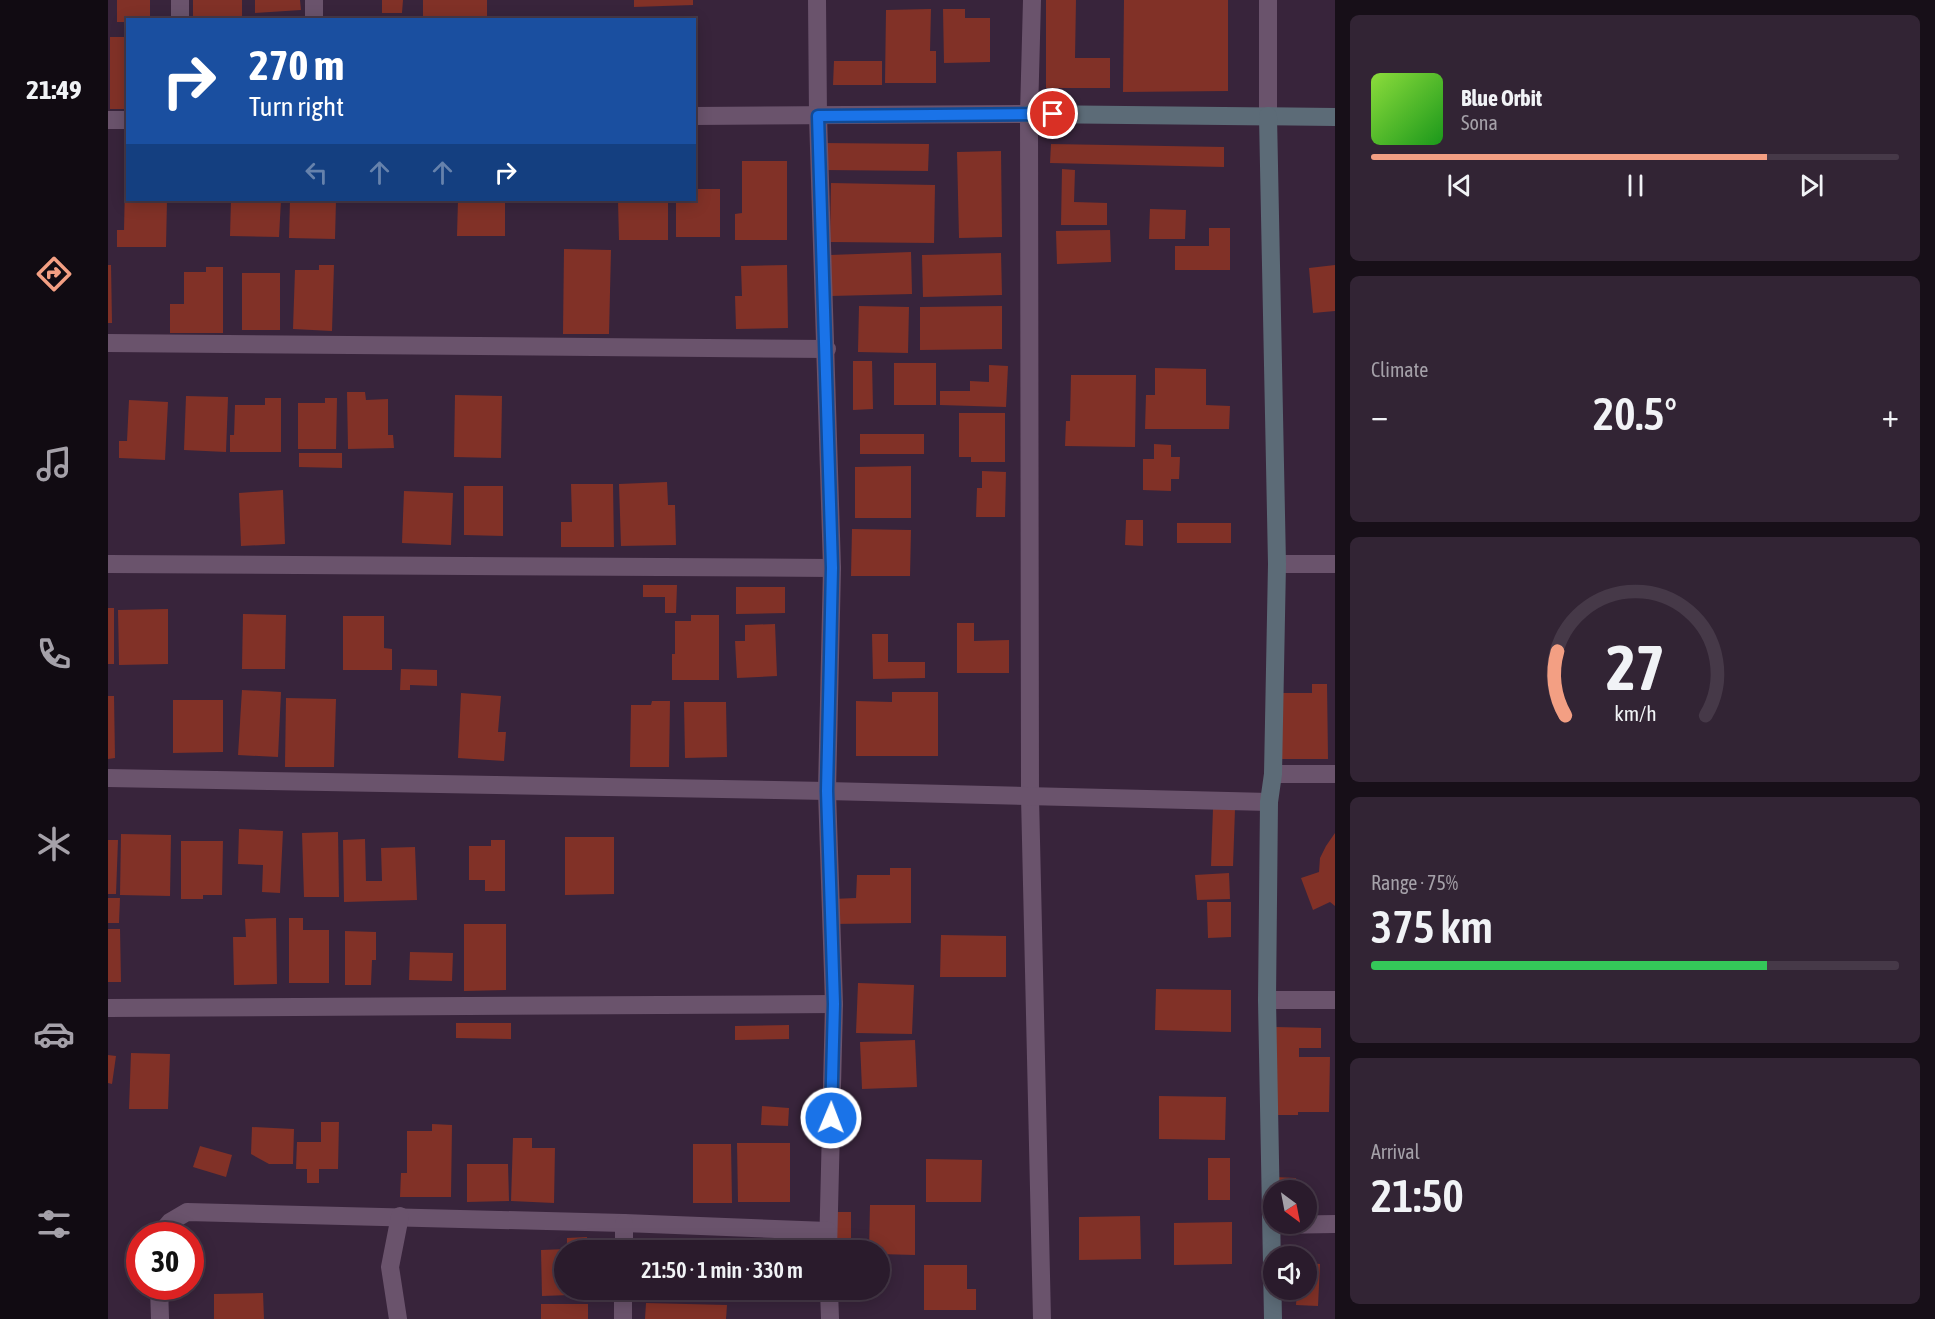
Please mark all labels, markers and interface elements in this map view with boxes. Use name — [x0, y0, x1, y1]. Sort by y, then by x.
text: 270 m — [249, 41, 344, 89]
icon: right — [150, 42, 228, 120]
text: 21:49 — [26, 74, 82, 105]
text: Blue Orbit — [1461, 85, 1542, 111]
pin — [1027, 88, 1078, 139]
text: Turn right — [249, 91, 344, 122]
icon: arrive — [1036, 97, 1069, 130]
text: Sona — [1461, 111, 1498, 134]
icon: left — [300, 156, 333, 189]
icon: ahead — [363, 156, 396, 189]
icon: ahead — [426, 156, 459, 189]
icon: right — [489, 156, 522, 189]
icon: previous — [1443, 169, 1476, 202]
icon: pause — [1619, 169, 1652, 202]
icon: next — [1795, 169, 1828, 202]
icon: directions — [33, 253, 75, 295]
text: Climate — [1371, 358, 1428, 381]
text: 20.5° — [1593, 388, 1677, 440]
text: − — [1371, 396, 1388, 434]
text: + — [1882, 396, 1899, 434]
icon: music — [33, 443, 75, 485]
icon: phone — [33, 633, 75, 675]
text: 27 — [1606, 633, 1664, 704]
text: km/h — [1614, 702, 1656, 727]
icon: climate — [33, 823, 75, 865]
text: Range · 75% — [1371, 871, 1458, 894]
text: 375 km — [1371, 901, 1493, 953]
icon: car — [33, 1013, 75, 1055]
position arrow — [799, 1086, 863, 1150]
text: Arrival — [1371, 1140, 1420, 1163]
text: 21:50 — [1371, 1170, 1464, 1222]
north arrow — [1263, 1180, 1317, 1234]
map controls — [1263, 1180, 1317, 1300]
icon: filters — [33, 1203, 75, 1245]
speed limit sign: 30 — [126, 1222, 204, 1300]
button: sound — [1263, 1246, 1317, 1300]
text: 21:50 · 1 min · 330 m — [641, 1257, 803, 1283]

